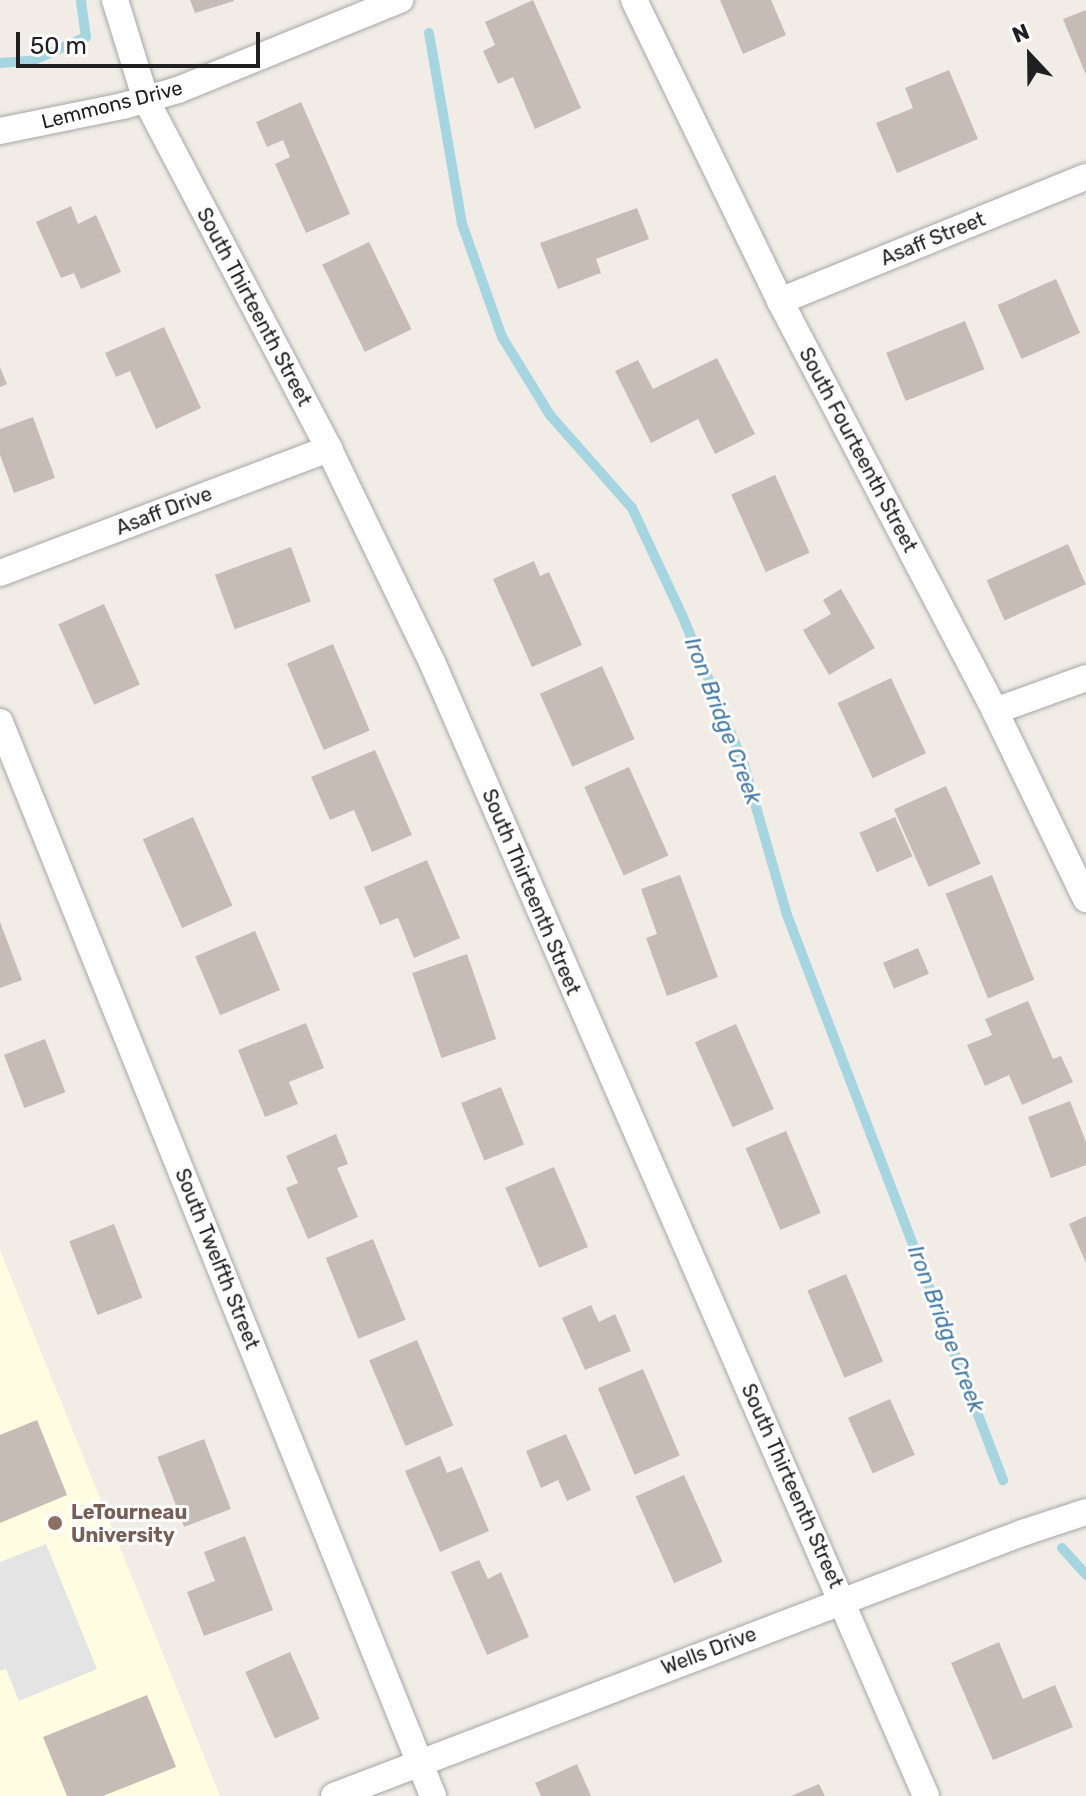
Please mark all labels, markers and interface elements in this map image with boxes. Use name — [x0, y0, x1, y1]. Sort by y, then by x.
scale bar — [20, 16, 264, 66]
north arrow — [990, 16, 1070, 96]
text: N — [1008, 18, 1033, 49]
text: 50 m — [30, 32, 87, 60]
street label: Lemmons Drive — [39, 76, 185, 134]
street label: South Thirteenth Street — [191, 204, 317, 410]
street label: Asaff Street — [877, 207, 989, 271]
street label: South Fourteenth Street — [794, 344, 922, 556]
street label: Asaff Drive — [112, 482, 216, 540]
water label: Iron Bridge Creek — [679, 634, 767, 808]
street label: South Thirteenth Street — [477, 785, 585, 999]
street label: South Twelfth Street — [170, 1165, 264, 1353]
water label: Iron Bridge Creek — [902, 1242, 990, 1416]
street label: South Thirteenth Street — [736, 1380, 848, 1592]
place label: LeTourneau University — [71, 1500, 187, 1547]
marker: LeTourneau University — [46, 1514, 64, 1532]
street label: Wells Drive — [658, 1622, 760, 1680]

